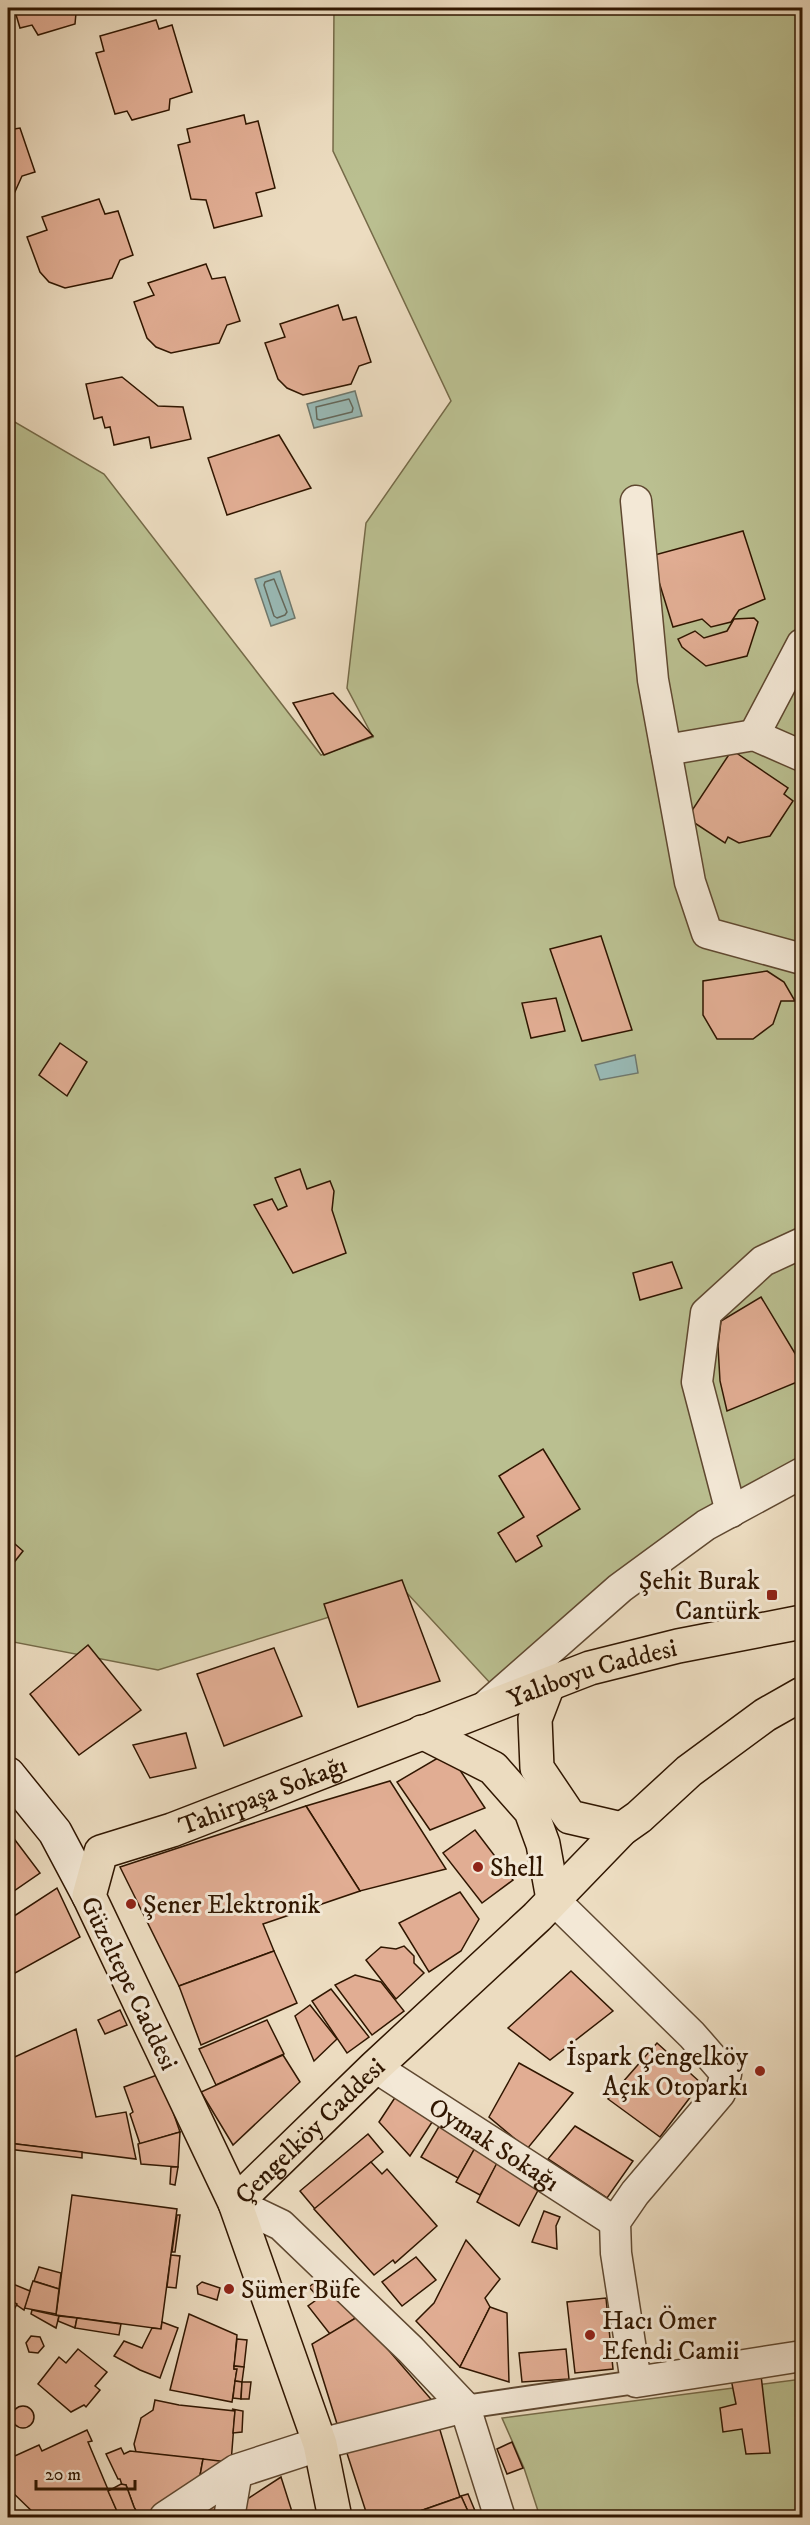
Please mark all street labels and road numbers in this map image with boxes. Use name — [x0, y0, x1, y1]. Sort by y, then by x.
street label: Yalıboyu Caddesi — [503, 1632, 681, 1716]
street label: Tahirpaşa Sokağı — [174, 1749, 352, 1844]
street label: Güzeltepe Caddesi — [72, 1891, 185, 2076]
street label: Çengelköy Caddesi — [229, 2051, 392, 2212]
street label: Oymak Sokağı — [422, 2091, 565, 2200]

